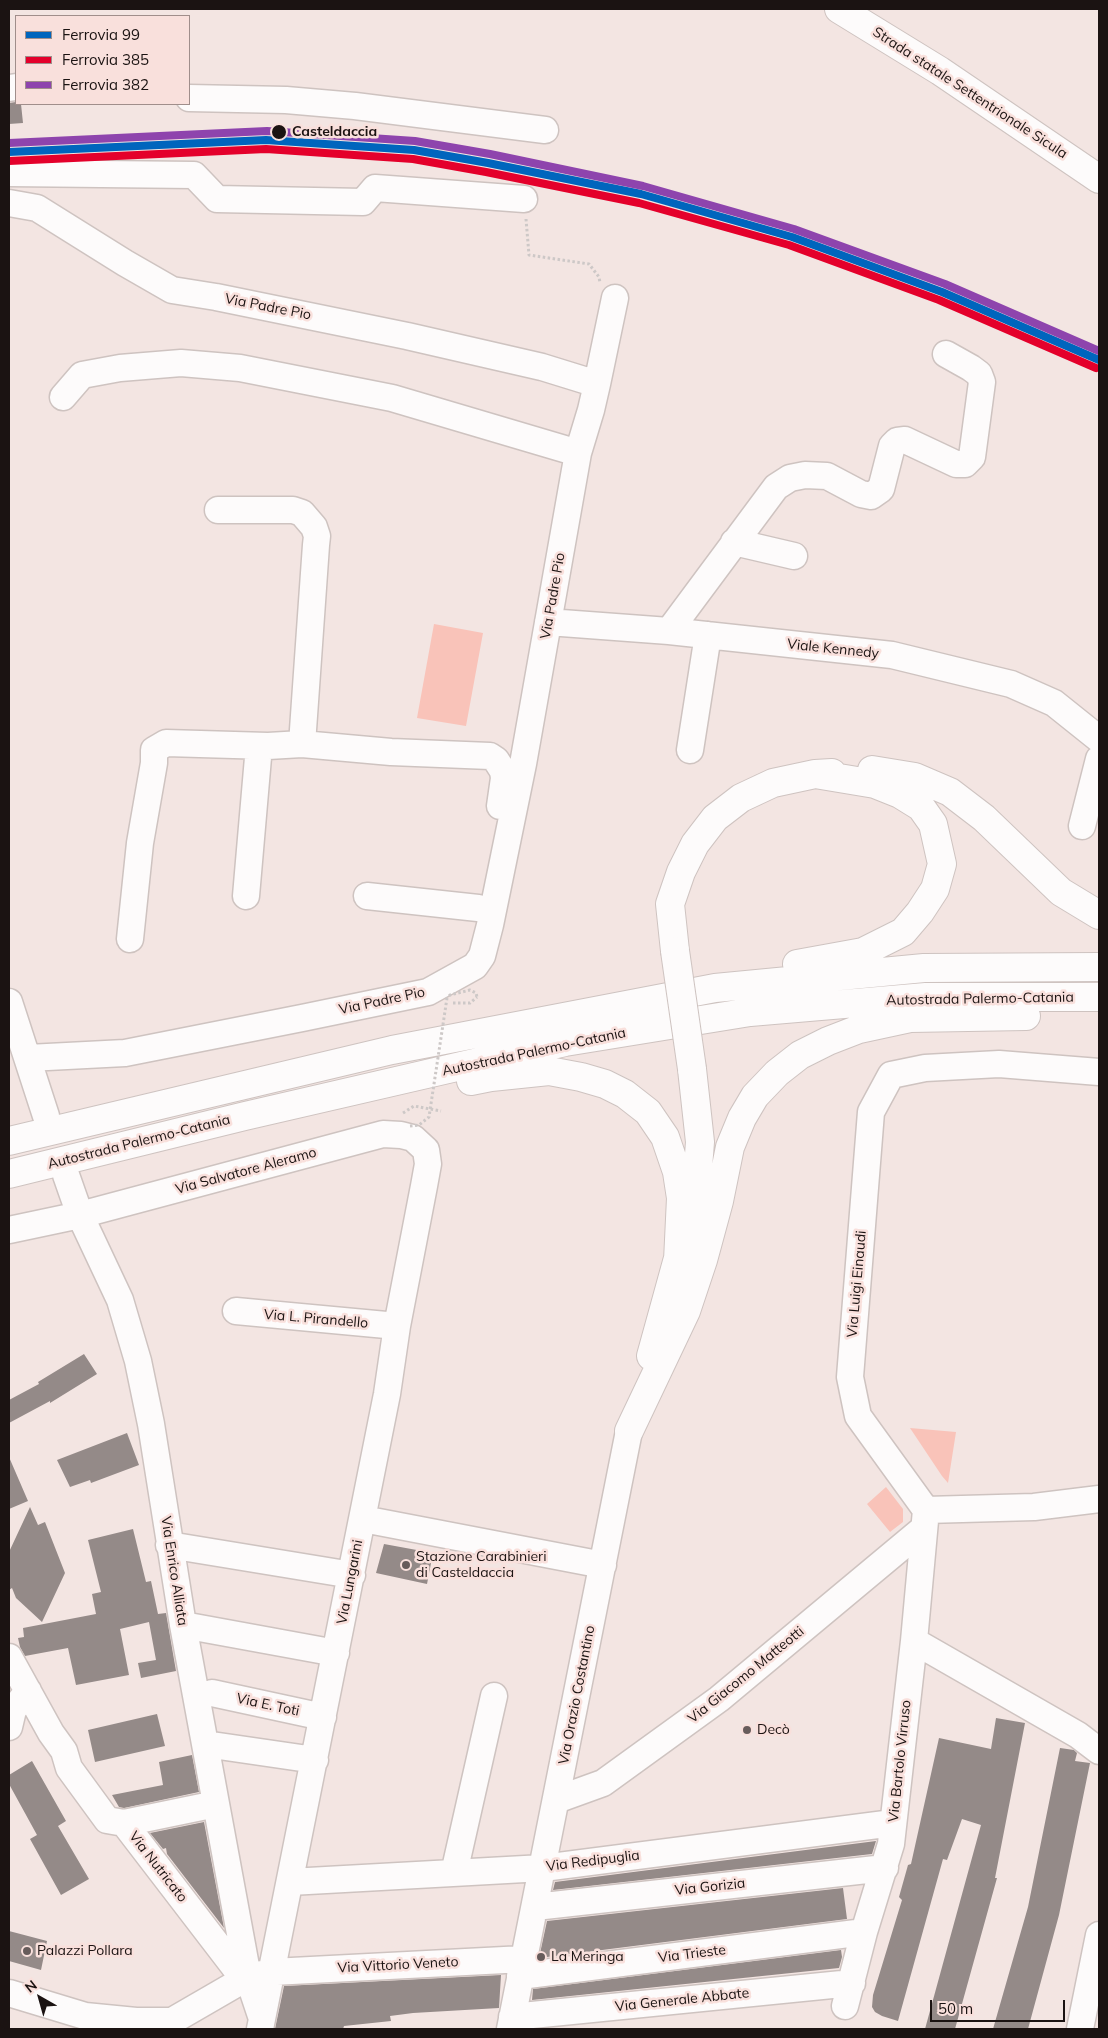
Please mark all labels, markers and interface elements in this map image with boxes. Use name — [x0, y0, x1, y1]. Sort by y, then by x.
legend — [15, 15, 190, 105]
street label: Strada statale Settentrionale Sicula — [870, 24, 1070, 162]
text: Ferrovia 99 — [62, 25, 140, 44]
text: Ferrovia 385 — [62, 50, 149, 69]
text: Ferrovia 382 — [62, 75, 149, 94]
marker: Casteldaccia — [270, 123, 288, 141]
place label: Casteldaccia — [292, 124, 377, 140]
street label: Via Padre Pio — [223, 290, 313, 324]
street label: Via Padre Pio — [537, 551, 569, 641]
street label: Viale Kennedy — [786, 636, 880, 662]
street label: Via Padre Pio — [337, 984, 427, 1018]
street label: Autostrada Palermo-Catania — [886, 989, 1074, 1009]
street label: Autostrada Palermo-Catania — [441, 1024, 627, 1080]
street label: Autostrada Palermo-Catania — [46, 1111, 232, 1173]
street label: Via Salvatore Aleramo — [174, 1144, 318, 1198]
street label: Via Luigi Einaudi — [844, 1230, 870, 1338]
street label: Via L. Pirandello — [263, 1306, 369, 1332]
street label: Via Enrico Alliata — [157, 1515, 191, 1627]
street label: Via Lungarini — [334, 1538, 366, 1626]
place label: Stazione Carabinieri di Casteldaccia — [416, 1549, 547, 1581]
marker: Stazione Carabinieri di Casteldaccia — [400, 1559, 412, 1571]
street label: Via Giacomo Matteotti — [685, 1623, 807, 1727]
street label: Via Orazio Costantino — [555, 1624, 599, 1766]
street label: Via E. Toti — [235, 1690, 301, 1720]
street label: Via Bartolo Virruso — [885, 1699, 915, 1823]
place label: Decò — [757, 1722, 790, 1738]
marker: Decò — [741, 1724, 753, 1736]
street label: Via Nutricato — [125, 1828, 191, 1906]
street label: Via Redipuglia — [545, 1847, 641, 1875]
street label: Via Gorizia — [674, 1875, 746, 1899]
street label: Via Trieste — [657, 1942, 727, 1966]
place label: Palazzi Pollara — [37, 1943, 133, 1959]
marker: Palazzi Pollara — [21, 1945, 33, 1957]
place label: La Meringa — [551, 1949, 624, 1965]
marker: La Meringa — [535, 1951, 547, 1963]
street label: Via Vittorio Veneto — [337, 1953, 459, 1977]
north arrow — [15, 1973, 65, 2023]
text: N — [21, 1976, 40, 1997]
street label: Via Generale Abbate — [614, 1985, 750, 2015]
scale bar — [933, 1990, 1068, 2022]
text: 50 m — [938, 1999, 973, 2018]

